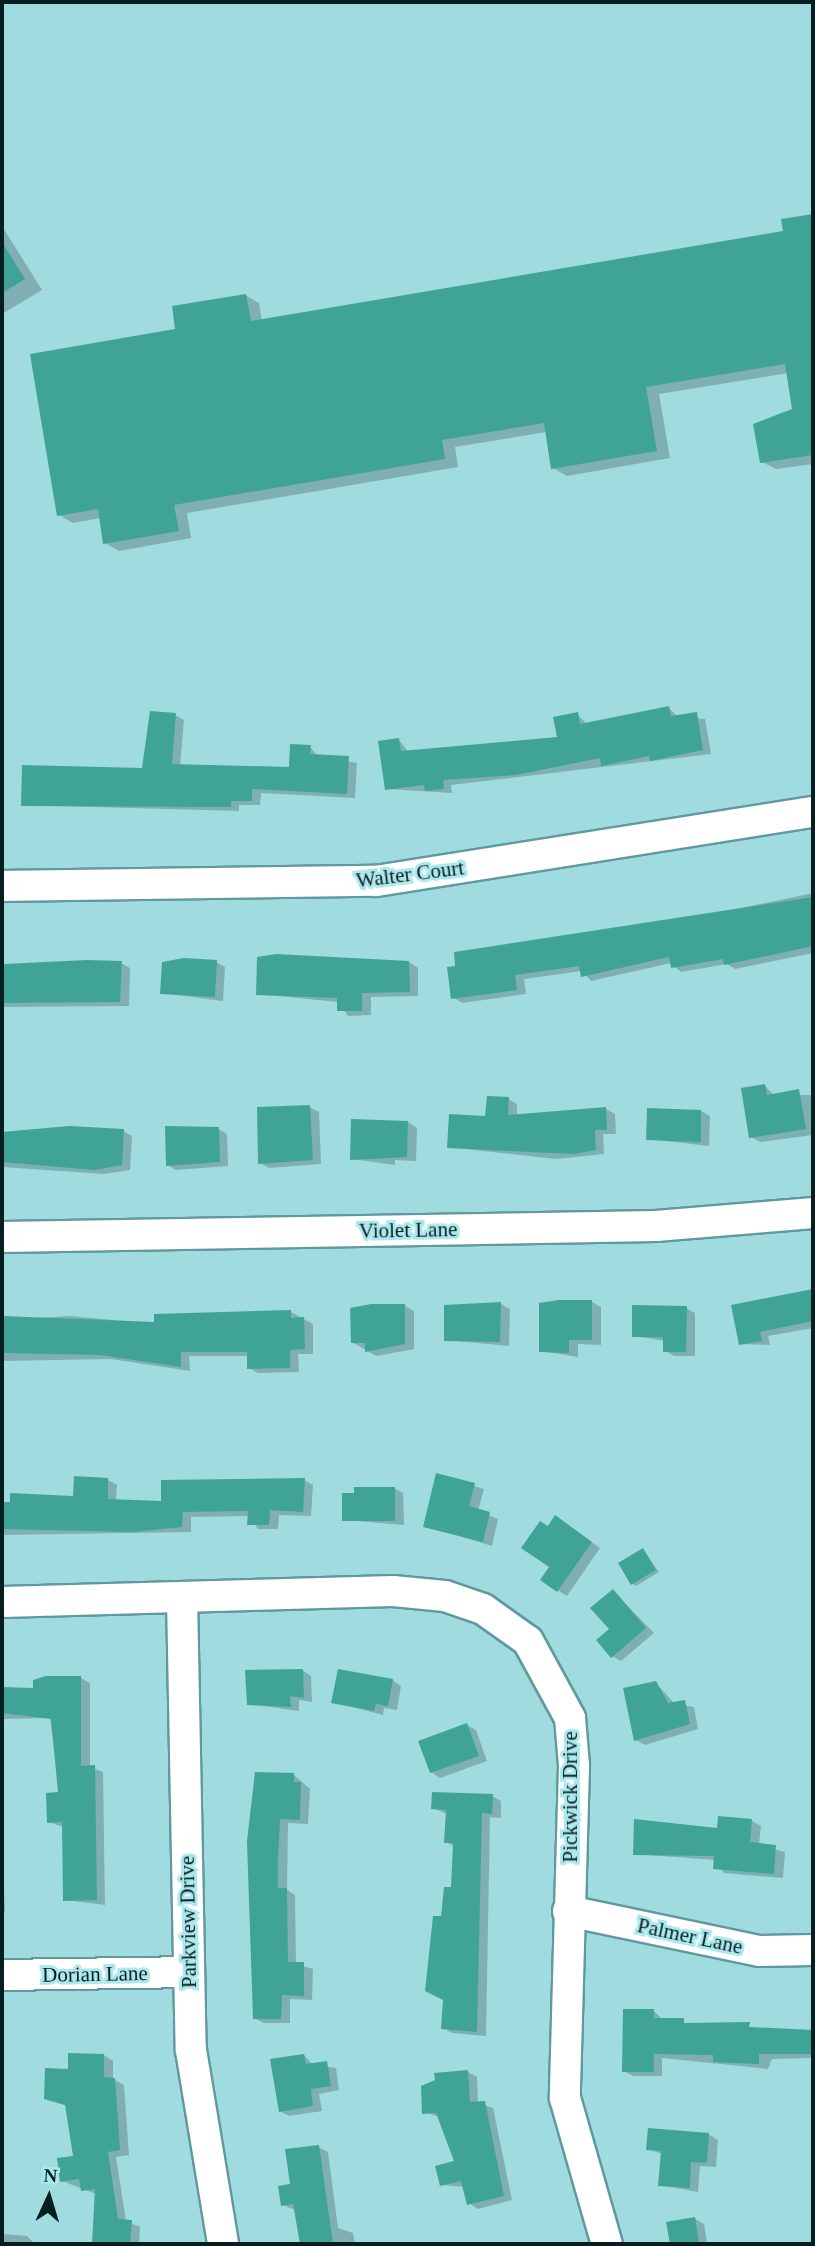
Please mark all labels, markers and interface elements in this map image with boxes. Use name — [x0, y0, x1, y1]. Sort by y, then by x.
street label: Walter Court — [355, 855, 465, 893]
street label: Violet Lane — [359, 1217, 457, 1243]
street label: Pickwick Drive — [557, 1731, 583, 1863]
street label: Parkview Drive — [174, 1856, 202, 1988]
street label: Palmer Lane — [635, 1913, 745, 1959]
street label: Dorian Lane — [42, 1960, 148, 1988]
north arrow — [14, 2162, 84, 2232]
text: N — [43, 2165, 58, 2187]

